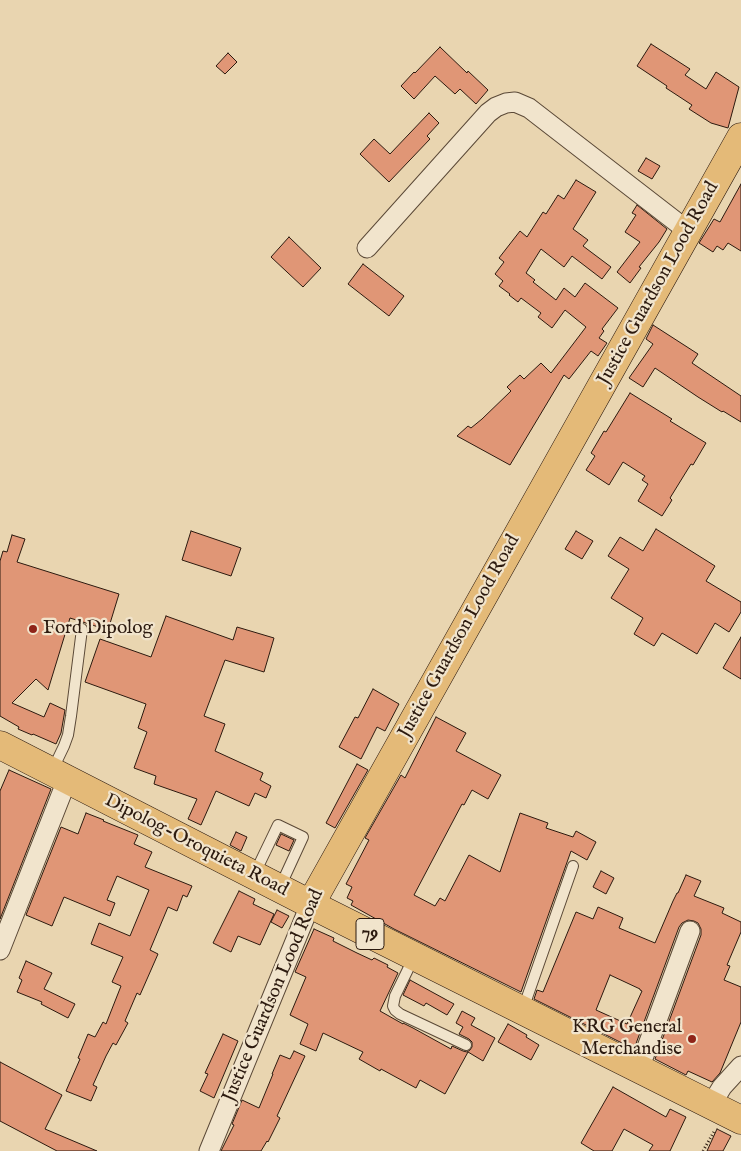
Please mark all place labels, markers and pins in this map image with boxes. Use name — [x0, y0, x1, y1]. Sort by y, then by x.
place label: Ford Dipolog — [43, 618, 153, 640]
marker: Ford Dipolog — [27, 623, 39, 635]
place label: KRG General Merchandise — [572, 1017, 682, 1061]
marker: KRG General Merchandise — [686, 1033, 698, 1045]

